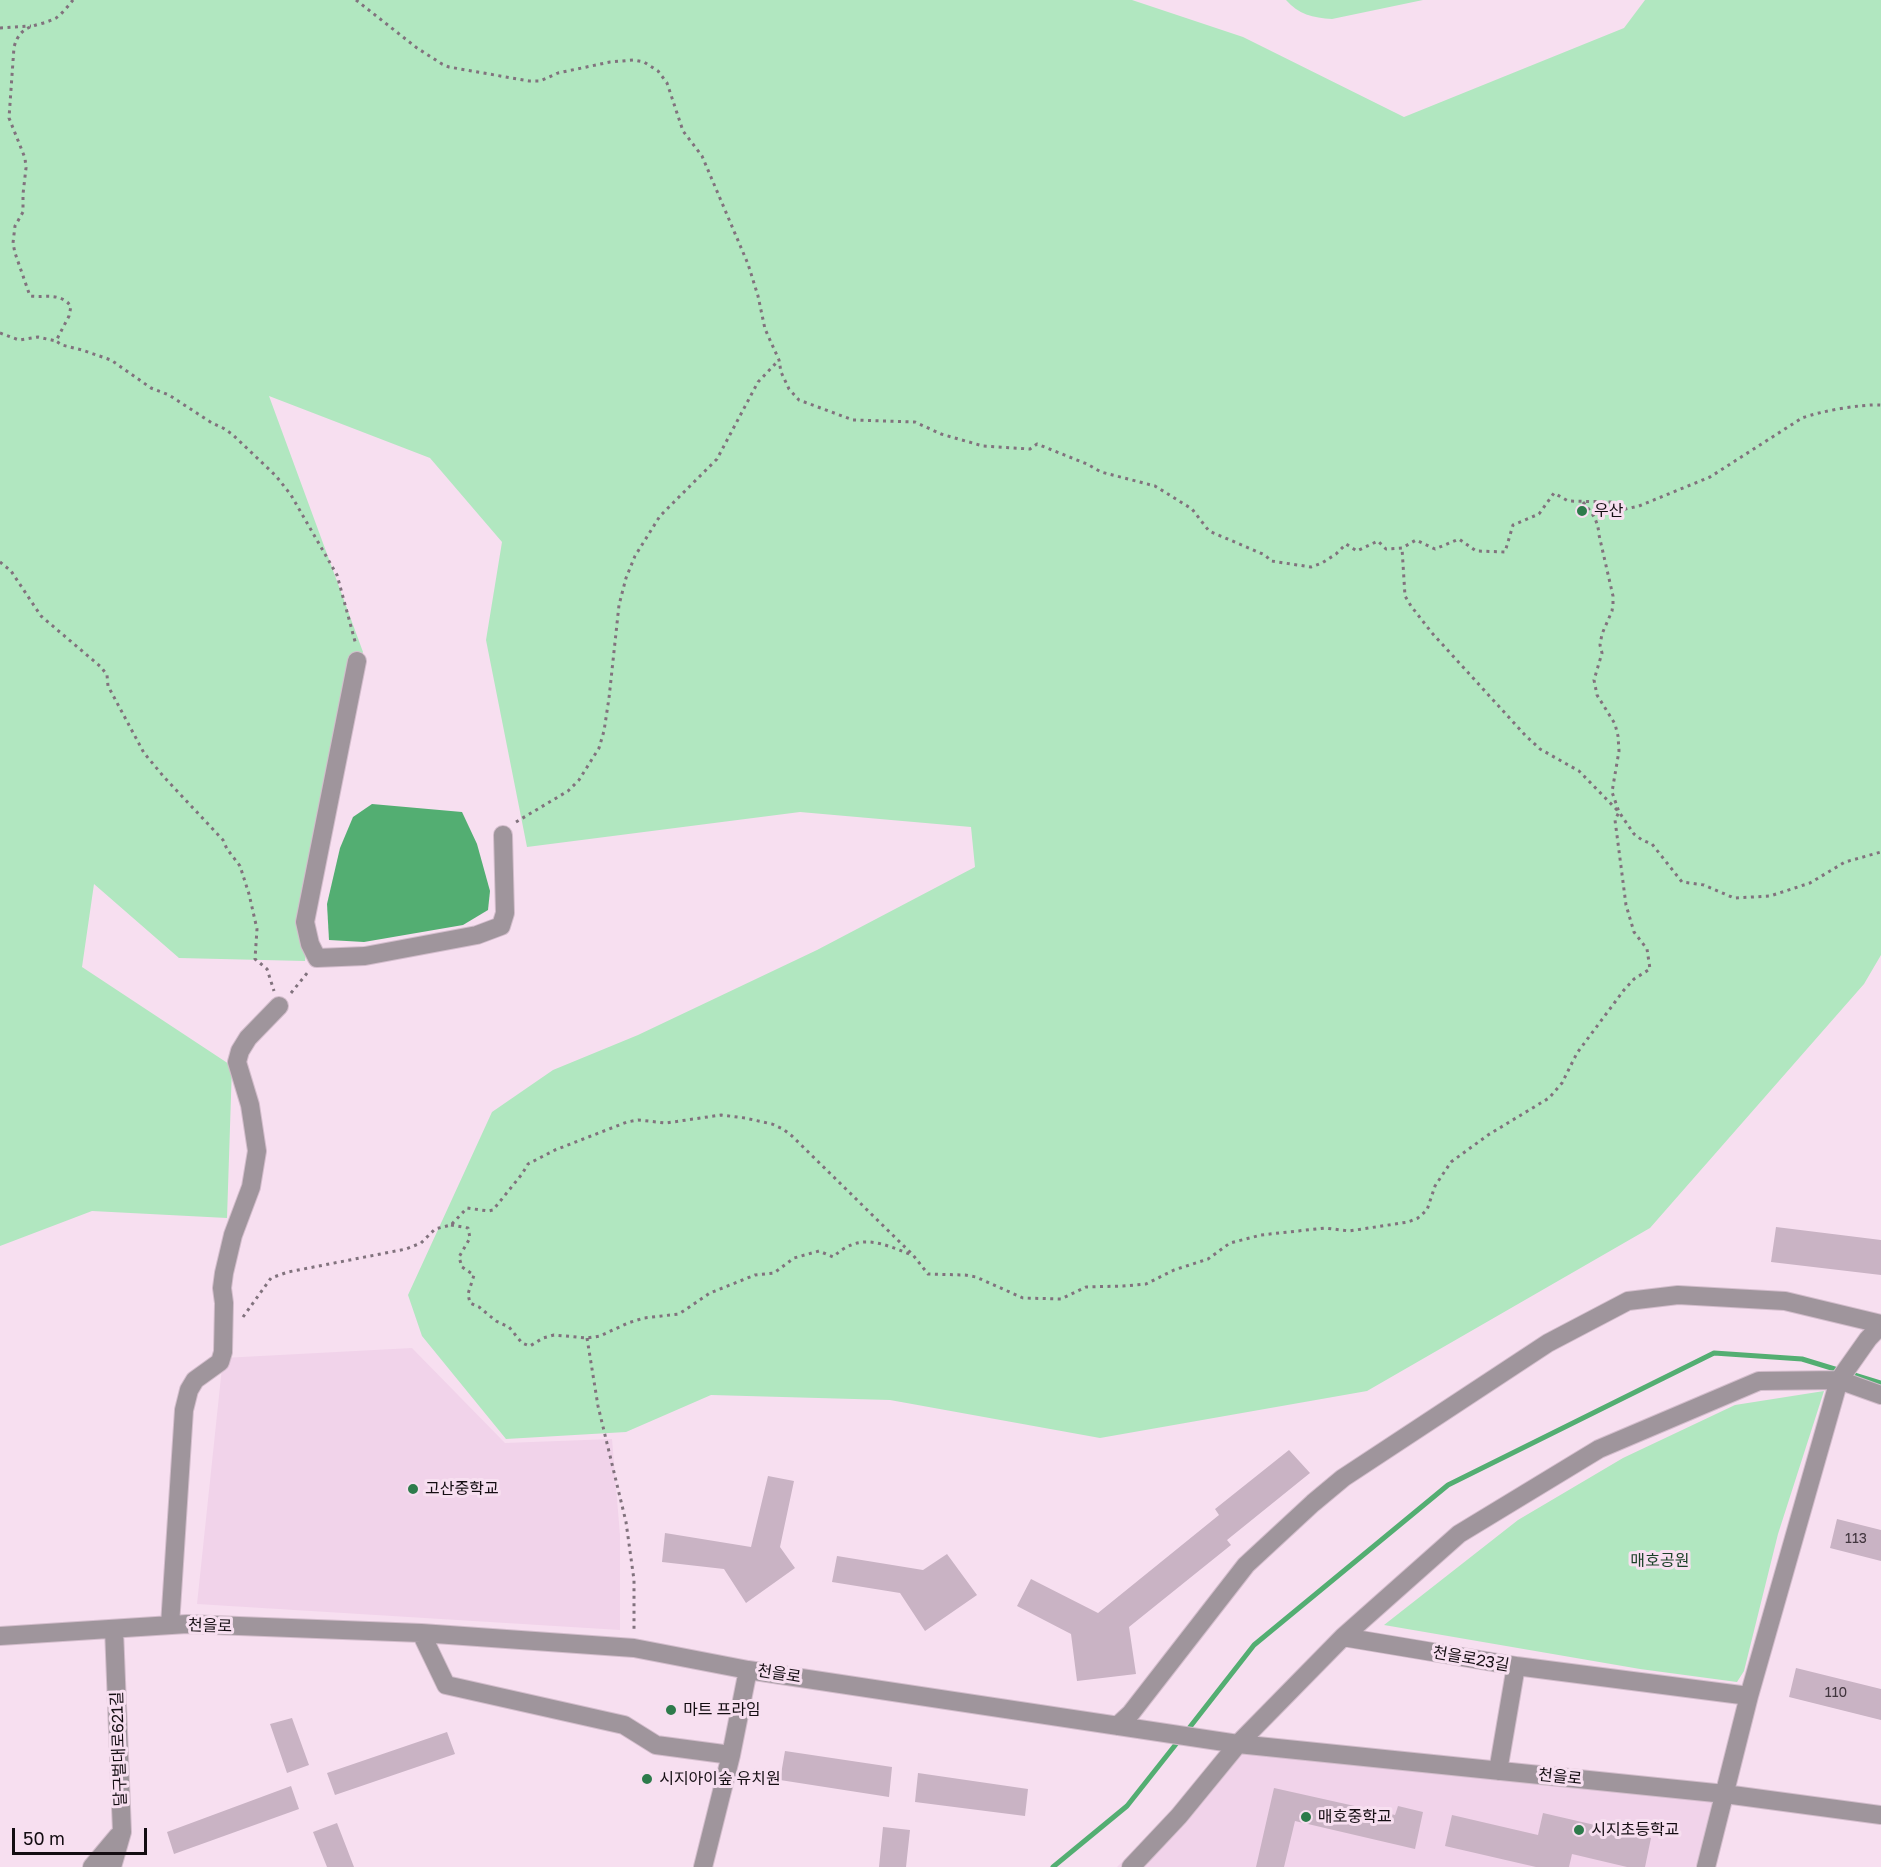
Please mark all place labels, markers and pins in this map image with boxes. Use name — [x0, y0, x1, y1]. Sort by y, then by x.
place label: 우산 — [1594, 501, 1623, 521]
marker: 우산 — [1575, 504, 1589, 518]
place label: 고산중학교 — [425, 1479, 499, 1499]
marker: 고산중학교 — [406, 1482, 420, 1496]
place label: 마트 프라임 — [683, 1700, 761, 1720]
marker: 마트 프라임 — [664, 1703, 678, 1717]
place label: 시지아이숲 유치원 — [659, 1769, 781, 1789]
marker: 시지아이숲 유치원 — [640, 1772, 654, 1786]
place label: 매호중학교 — [1318, 1807, 1392, 1827]
marker: 매호중학교 — [1299, 1810, 1313, 1824]
place label: 시지초등학교 — [1591, 1820, 1679, 1840]
marker: 시지초등학교 — [1572, 1823, 1586, 1837]

